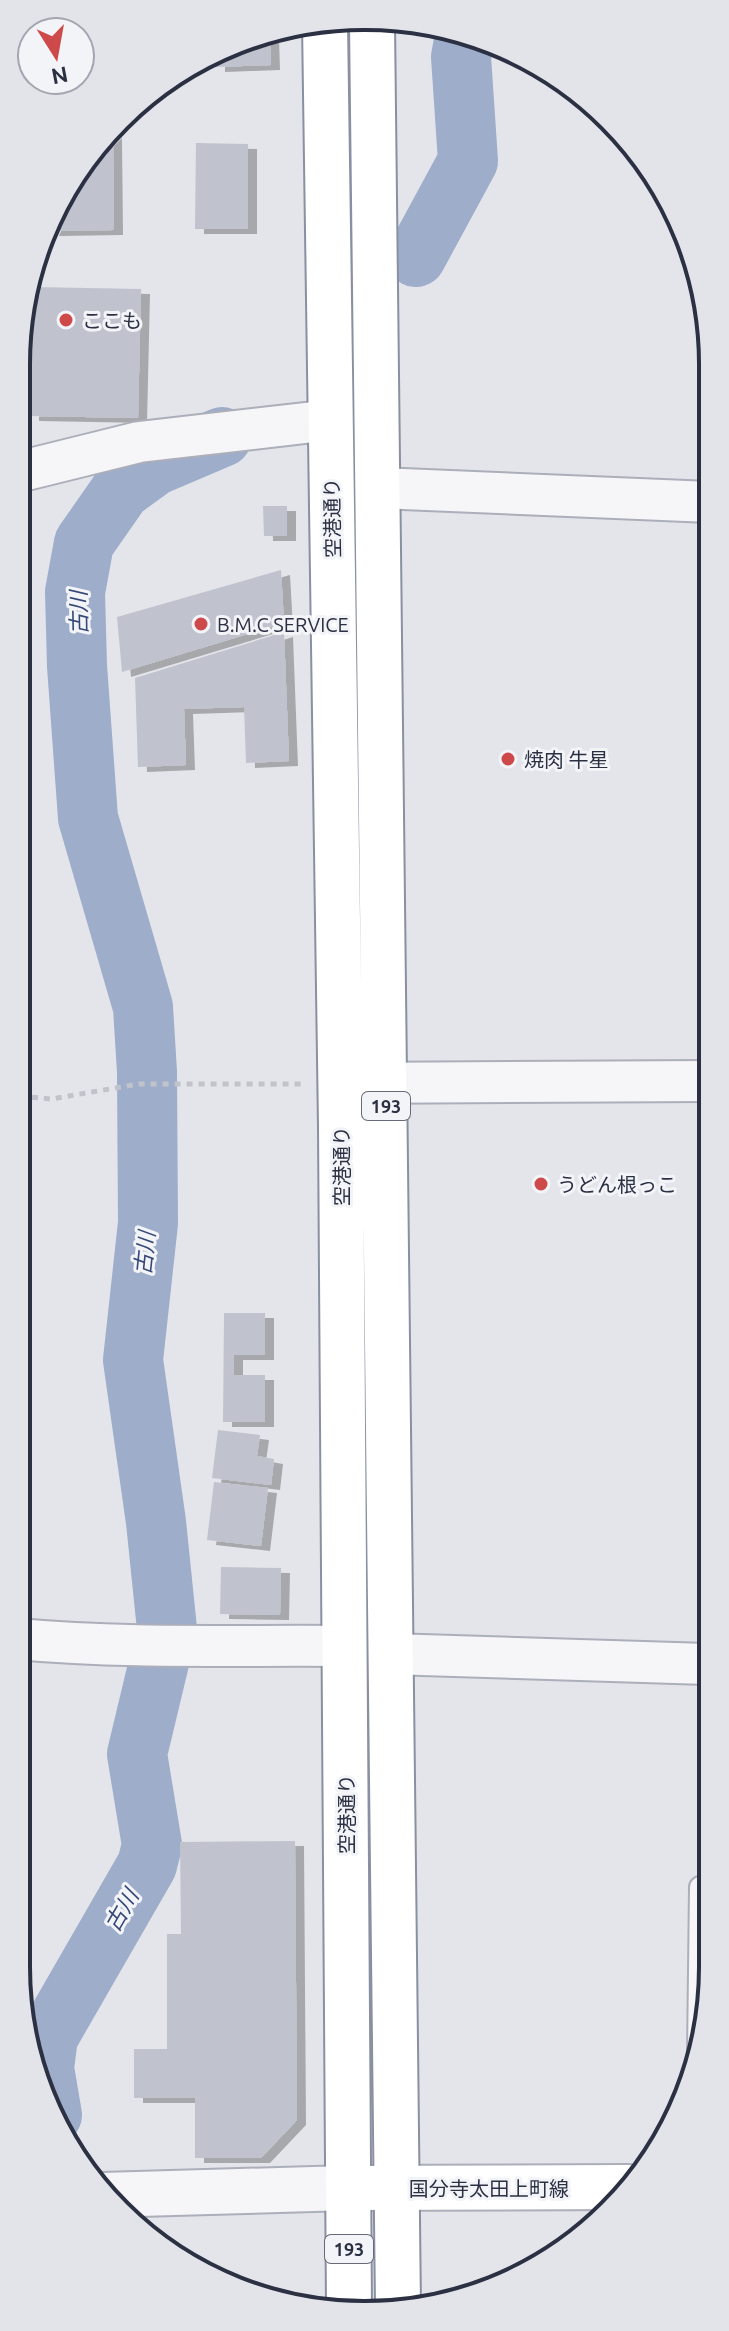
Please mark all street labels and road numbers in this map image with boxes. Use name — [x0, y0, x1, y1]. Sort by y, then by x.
street label: 空港通り — [320, 478, 344, 558]
road number: 193 — [362, 1092, 410, 1120]
street label: 空港通り — [330, 1126, 353, 1206]
street label: 空港通り — [335, 1774, 358, 1854]
street label: 国分寺太田上町線 — [409, 2177, 569, 2200]
road number: 193 — [325, 2235, 373, 2263]

